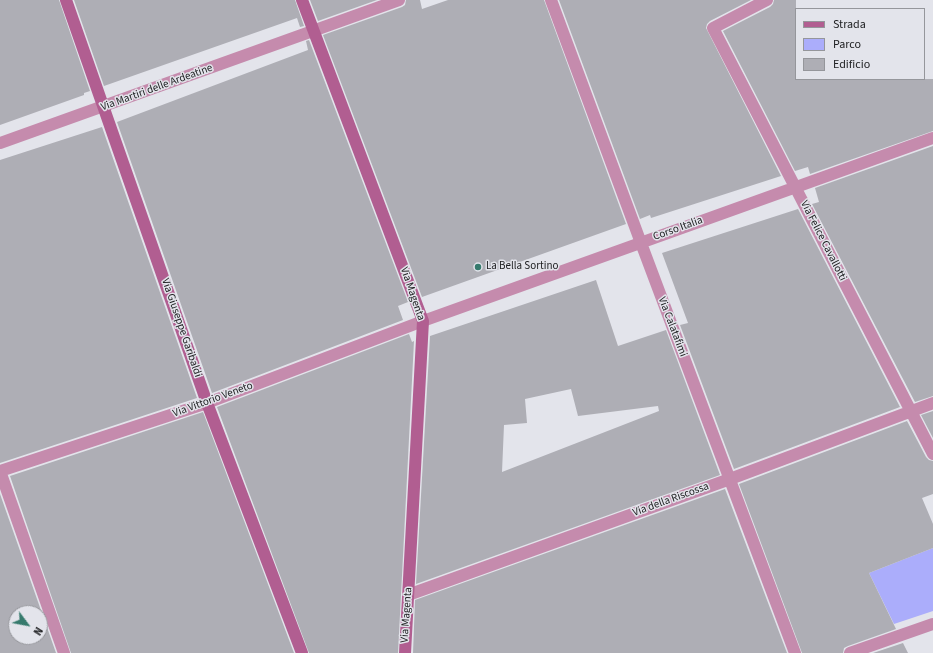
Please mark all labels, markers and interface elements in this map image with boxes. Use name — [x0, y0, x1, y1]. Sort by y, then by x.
legend — [795, 8, 925, 80]
text: Strada — [833, 16, 866, 33]
text: Parco — [833, 36, 861, 53]
text: Edificio — [833, 56, 870, 73]
street label: Via Martiri delle Ardeatine — [99, 62, 215, 114]
street label: Via Felice Cavallotti — [797, 199, 849, 283]
street label: Corso Italia — [651, 214, 705, 244]
place label: La Bella Sortino — [486, 260, 558, 274]
marker: La Bella Sortino — [473, 262, 483, 272]
street label: Via Magenta — [397, 266, 427, 322]
street label: Via Giuseppe Garibaldi — [158, 277, 204, 379]
street label: Via Calatafimi — [655, 295, 689, 359]
street label: Via Vittorio Veneto — [171, 379, 255, 421]
street label: Via della Riscossa — [631, 480, 711, 520]
street label: Via Magenta — [398, 587, 416, 643]
north arrow — [8, 605, 48, 645]
text: N — [29, 624, 46, 638]

